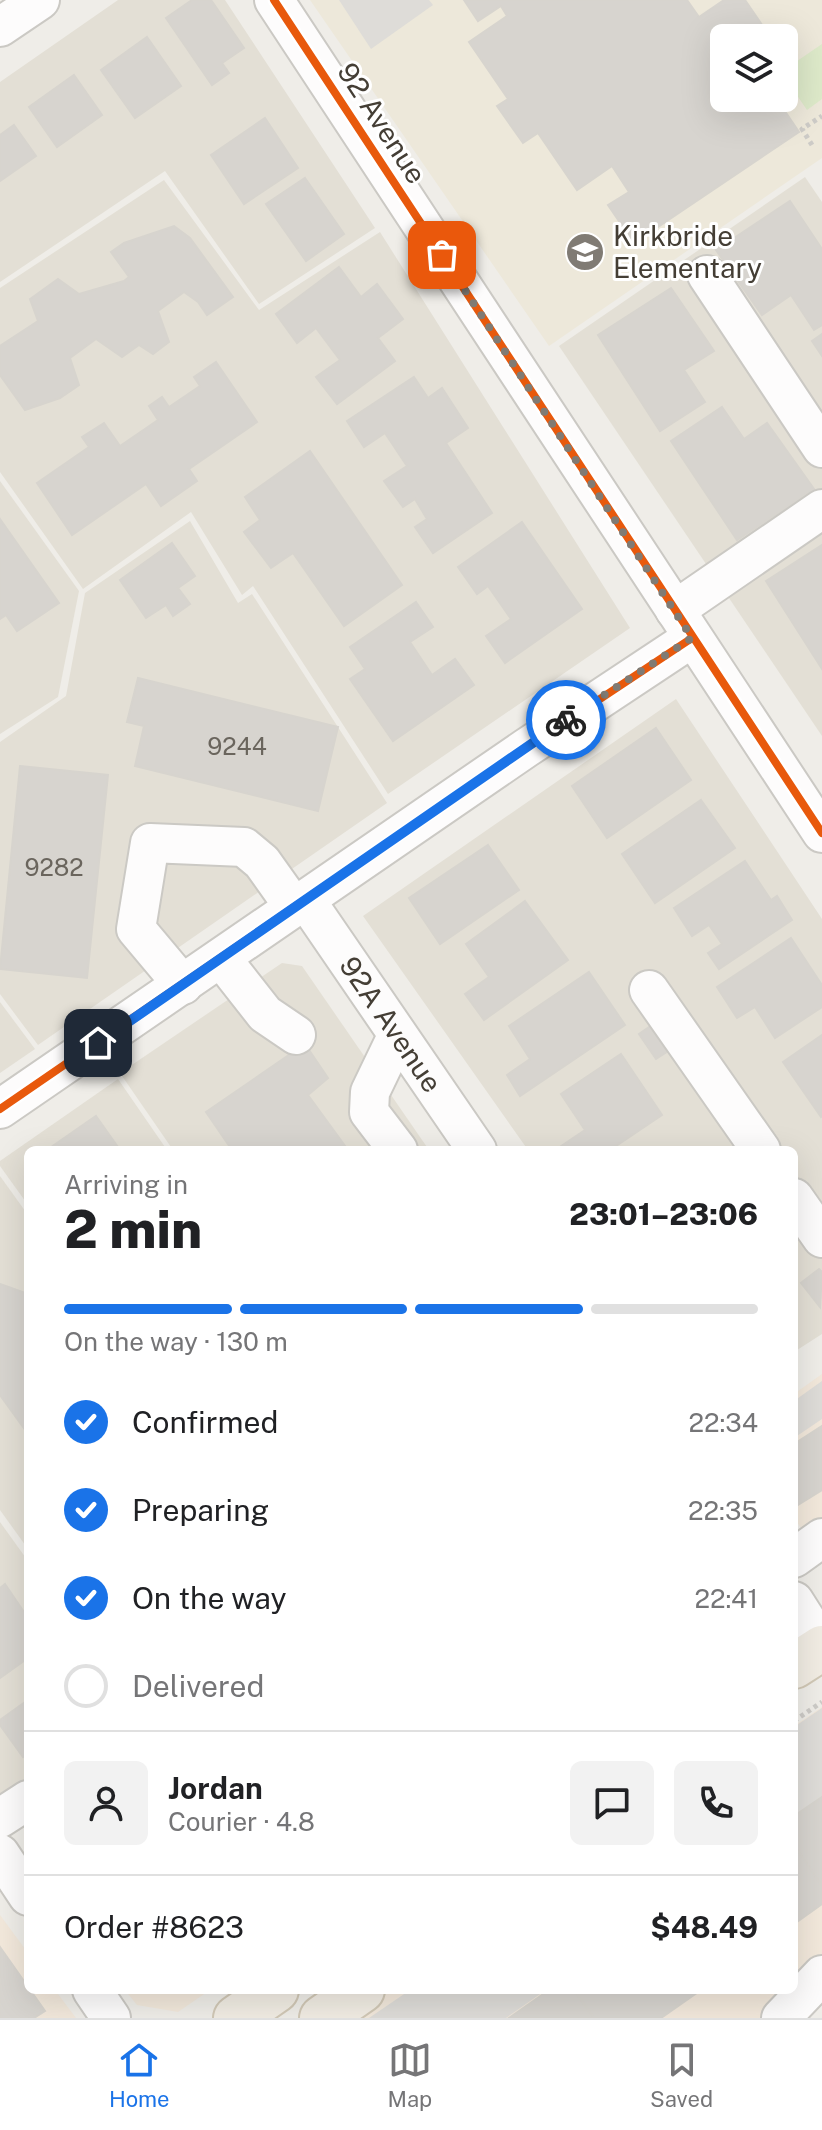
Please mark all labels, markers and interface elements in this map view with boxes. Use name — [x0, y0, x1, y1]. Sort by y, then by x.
map controls — [710, 24, 798, 112]
button: layers — [710, 24, 798, 112]
street label: 92 Avenue — [331, 56, 434, 189]
place label: Kirkbride Elementary — [613, 219, 762, 284]
pin — [408, 221, 476, 289]
school or university icon: Kirkbride Elementary — [564, 231, 606, 273]
icon: bag — [420, 233, 464, 277]
courier — [526, 680, 606, 760]
icon: bike — [544, 698, 588, 742]
house number: 9244 — [207, 732, 267, 760]
house number: 9282 — [24, 853, 84, 881]
street label: 92A Avenue — [333, 950, 449, 1098]
pin — [64, 1009, 132, 1077]
icon: home — [76, 1021, 120, 1065]
text: Arriving in — [64, 1169, 188, 1200]
text: 23:01–23:06 — [569, 1196, 758, 1232]
text: 2 min — [64, 1199, 202, 1260]
text: On the way · 130 m — [64, 1326, 288, 1357]
icon: check — [64, 1400, 108, 1444]
text: Confirmed — [132, 1404, 278, 1440]
text: 22:34 — [688, 1407, 758, 1438]
icon: check — [64, 1488, 108, 1532]
text: Preparing — [132, 1492, 269, 1528]
text: 22:35 — [688, 1495, 758, 1526]
icon: check — [64, 1576, 108, 1620]
text: On the way — [132, 1580, 286, 1616]
text: 22:41 — [694, 1583, 758, 1614]
text: Delivered — [132, 1668, 264, 1704]
button: person — [64, 1761, 148, 1845]
button: chat — [570, 1761, 654, 1845]
button: phone — [674, 1761, 758, 1845]
text: Jordan — [168, 1770, 263, 1806]
text: Courier · 4.8 — [168, 1806, 315, 1837]
text: Order #8623 — [64, 1909, 244, 1945]
text: $48.49 — [650, 1909, 758, 1945]
tab: Home — [109, 2038, 170, 2112]
tab: Map — [388, 2038, 432, 2112]
tab: Saved — [650, 2038, 713, 2112]

